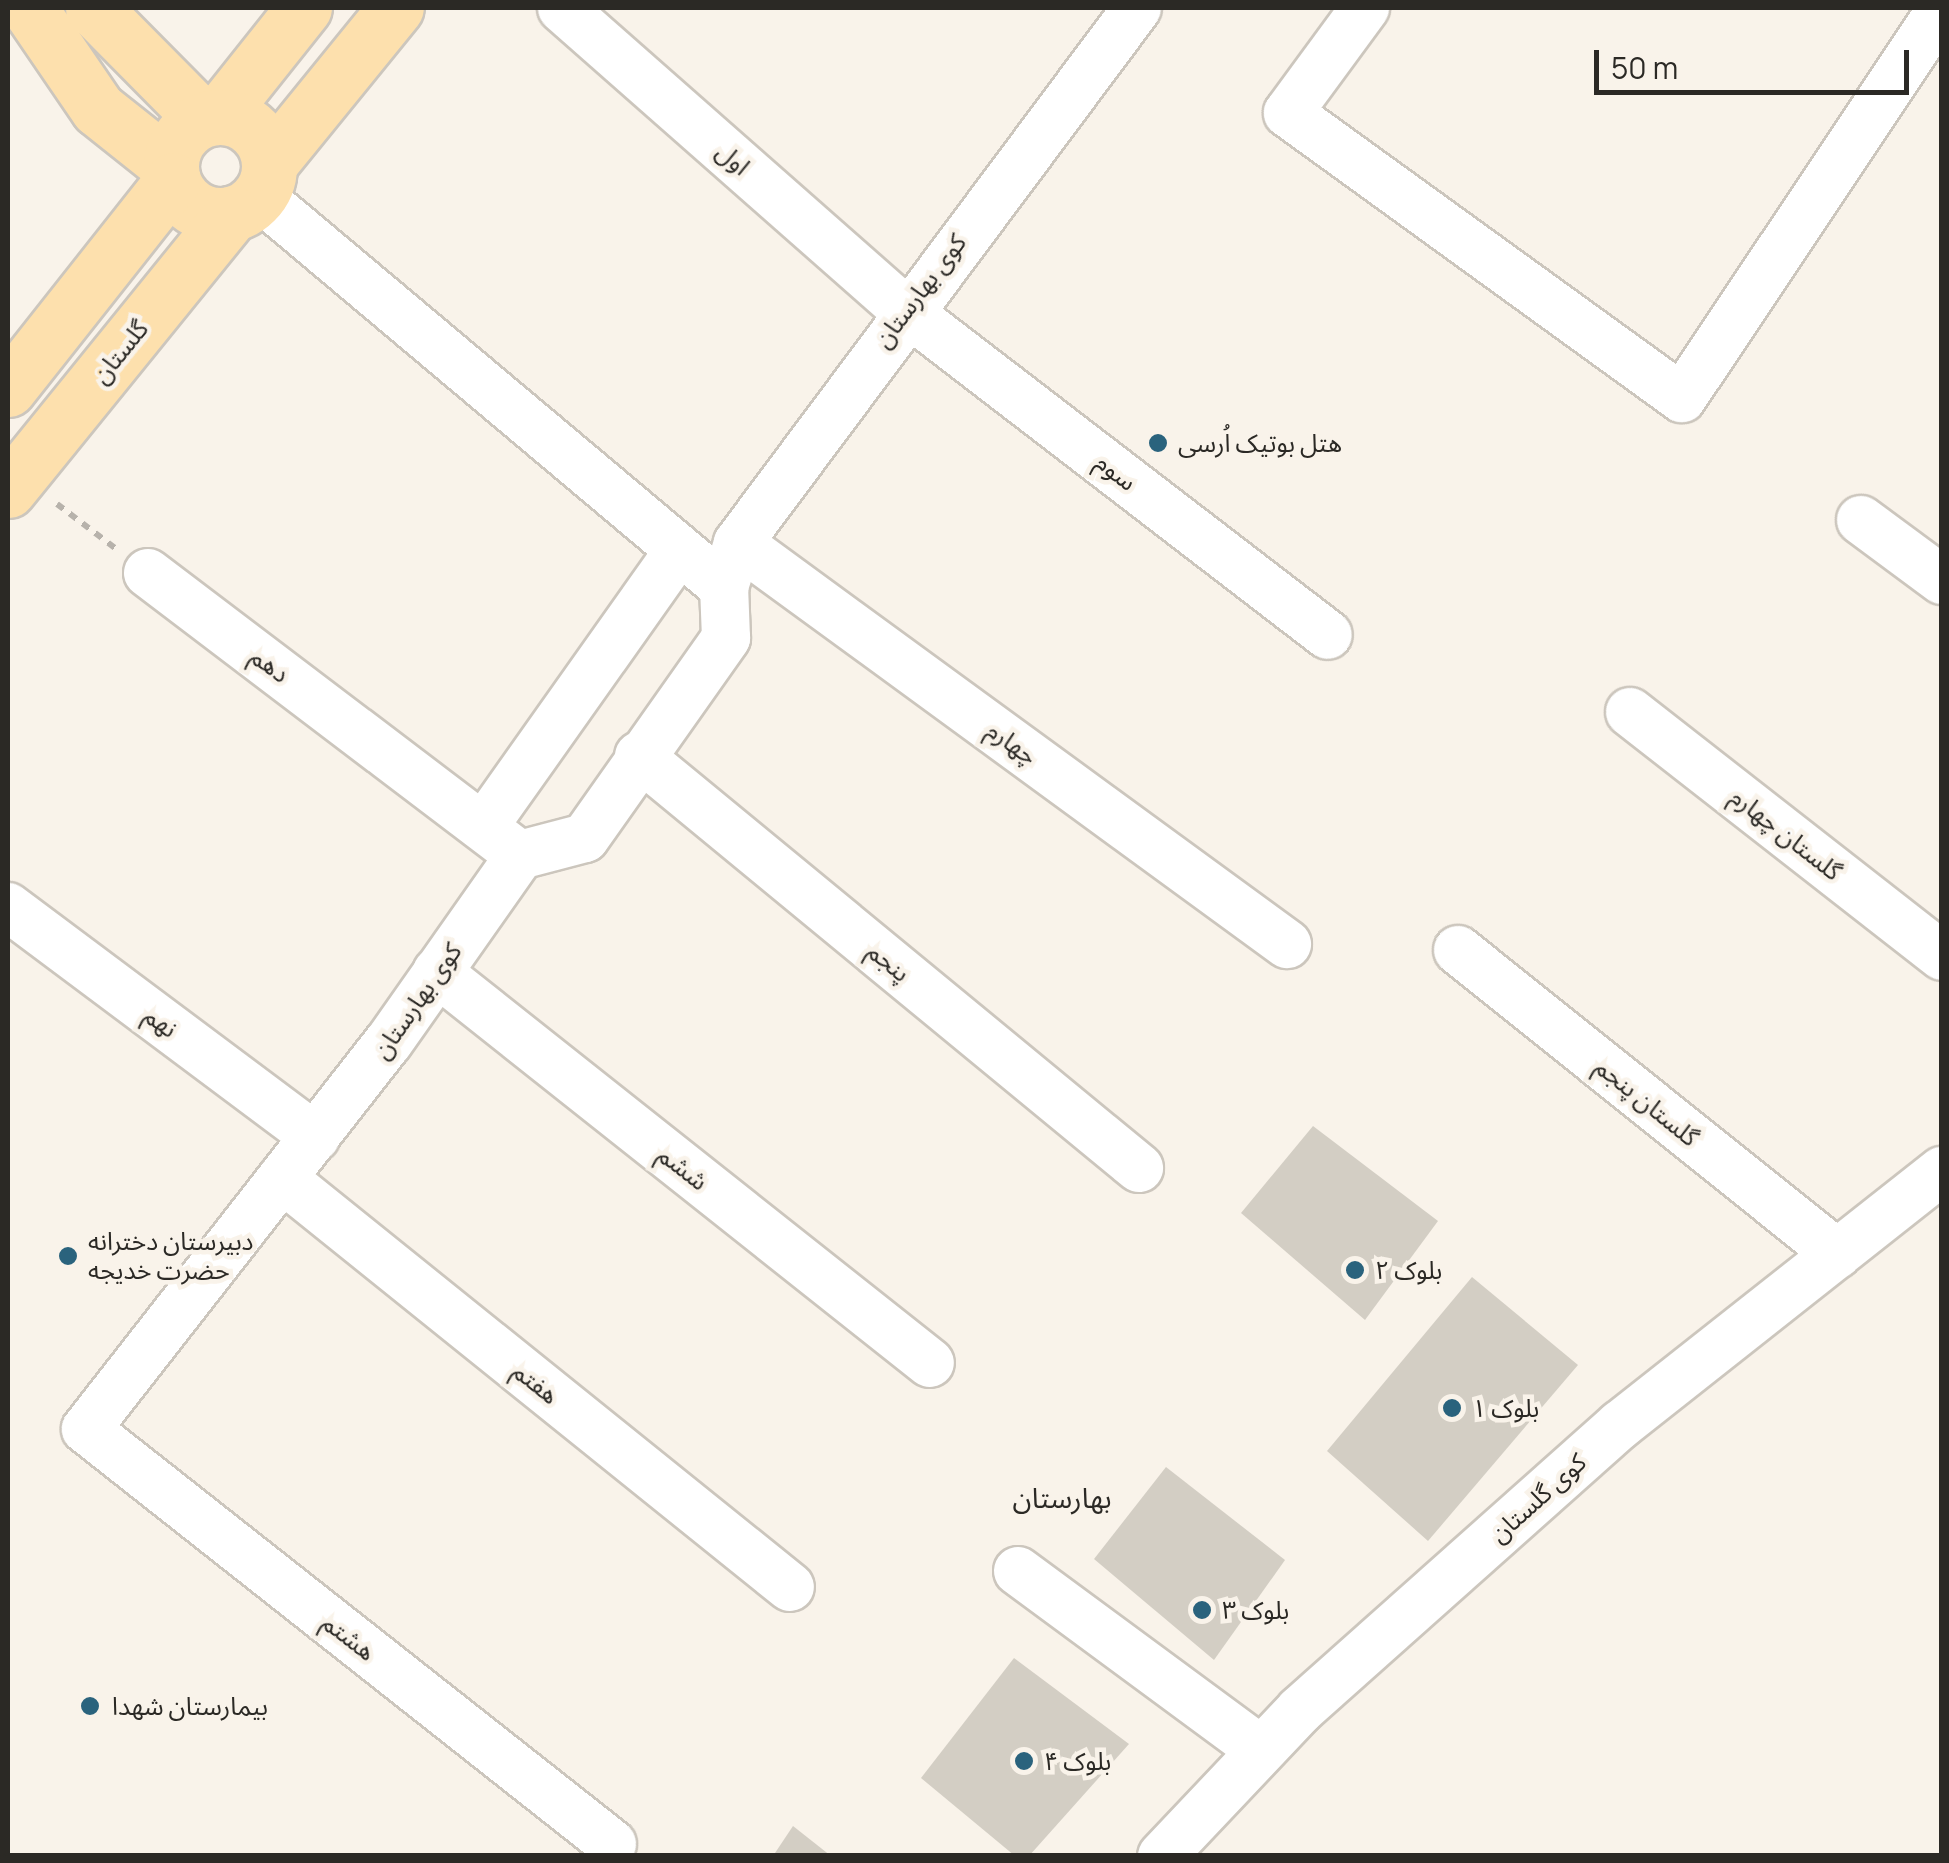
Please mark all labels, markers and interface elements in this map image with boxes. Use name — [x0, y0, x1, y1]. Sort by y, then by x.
scale bar — [1599, 30, 1914, 92]
text: 50 m — [1611, 47, 1678, 88]
street label: اول — [710, 136, 756, 182]
street label: کوی بهارستان — [868, 228, 972, 354]
street label: گلستان — [85, 314, 155, 390]
place label: هتل بوتیک اُرسی — [1178, 428, 1342, 458]
marker: هتل بوتیک اُرسی — [1147, 432, 1169, 454]
street label: سوم — [1090, 447, 1142, 497]
street label: دهم — [245, 641, 295, 689]
street label: چهارم — [981, 715, 1043, 771]
street label: گلستان چهارم — [1724, 781, 1848, 887]
street label: پنجم — [862, 936, 916, 988]
street label: کوی بهارستان — [366, 937, 468, 1065]
street label: نهم — [139, 1000, 183, 1044]
street label: گلستان پنجم — [1589, 1051, 1705, 1153]
street label: ششم — [652, 1139, 714, 1197]
place label: دبیرستان دخترانه حضرت خدیجه — [88, 1227, 254, 1286]
marker: دبیرستان دخترانه حضرت خدیجه — [57, 1245, 79, 1267]
place label: بلوک ۲ — [1375, 1255, 1442, 1285]
marker: بلوک ۲ — [1344, 1259, 1366, 1281]
street label: هفتم — [507, 1356, 565, 1410]
place label: بلوک ۱ — [1472, 1393, 1539, 1423]
marker: بلوک ۱ — [1441, 1397, 1463, 1419]
street label: کوی گلستان — [1484, 1447, 1592, 1549]
district label: بهارستان — [1012, 1480, 1112, 1514]
place label: بلوک ۳ — [1222, 1595, 1289, 1625]
marker: بلوک ۳ — [1191, 1599, 1213, 1621]
street label: هشتم — [317, 1607, 381, 1667]
place label: بیمارستان شهدا — [112, 1691, 268, 1721]
marker: بیمارستان شهدا — [77, 1693, 103, 1719]
place label: بلوک ۴ — [1044, 1746, 1111, 1776]
marker: بلوک ۴ — [1013, 1750, 1035, 1772]

